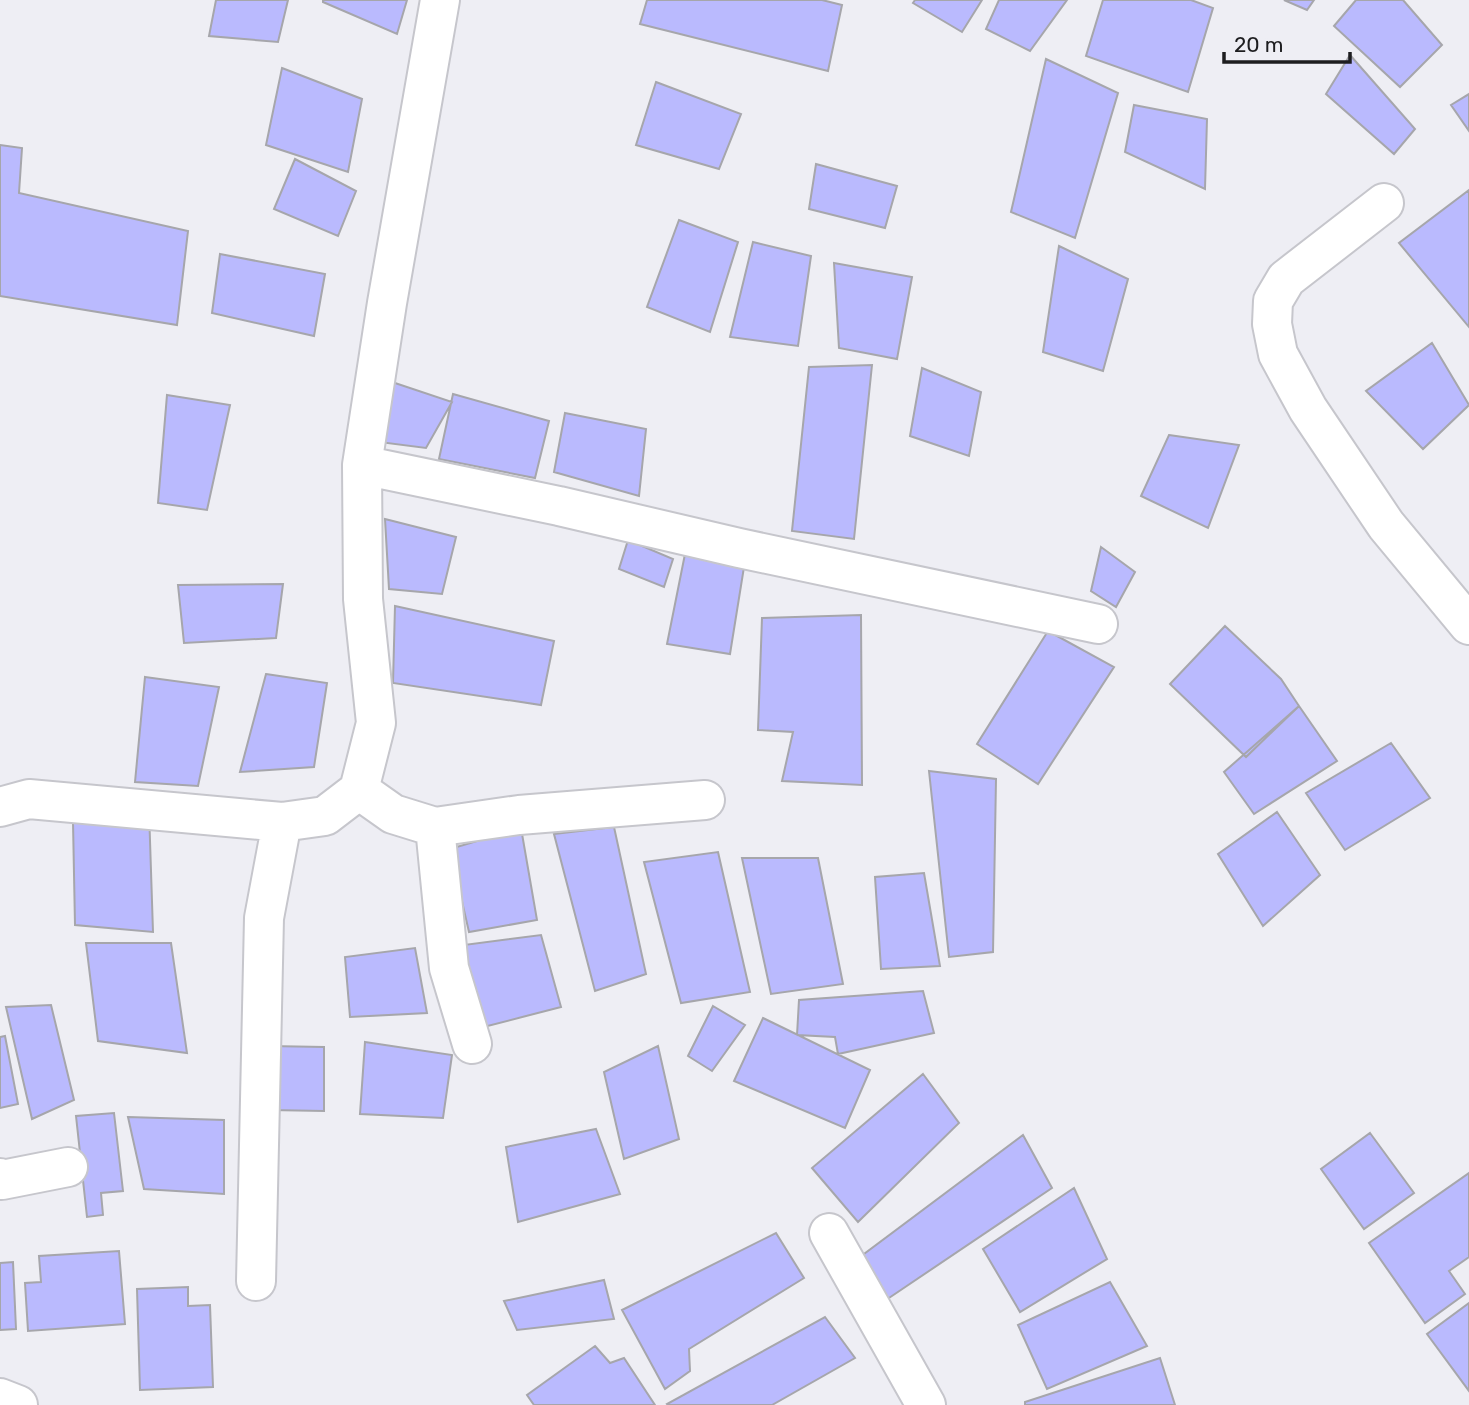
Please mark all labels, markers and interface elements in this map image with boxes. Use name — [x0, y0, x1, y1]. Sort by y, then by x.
scale bar — [1224, 21, 1350, 65]
text: 20 m — [1234, 32, 1283, 57]

